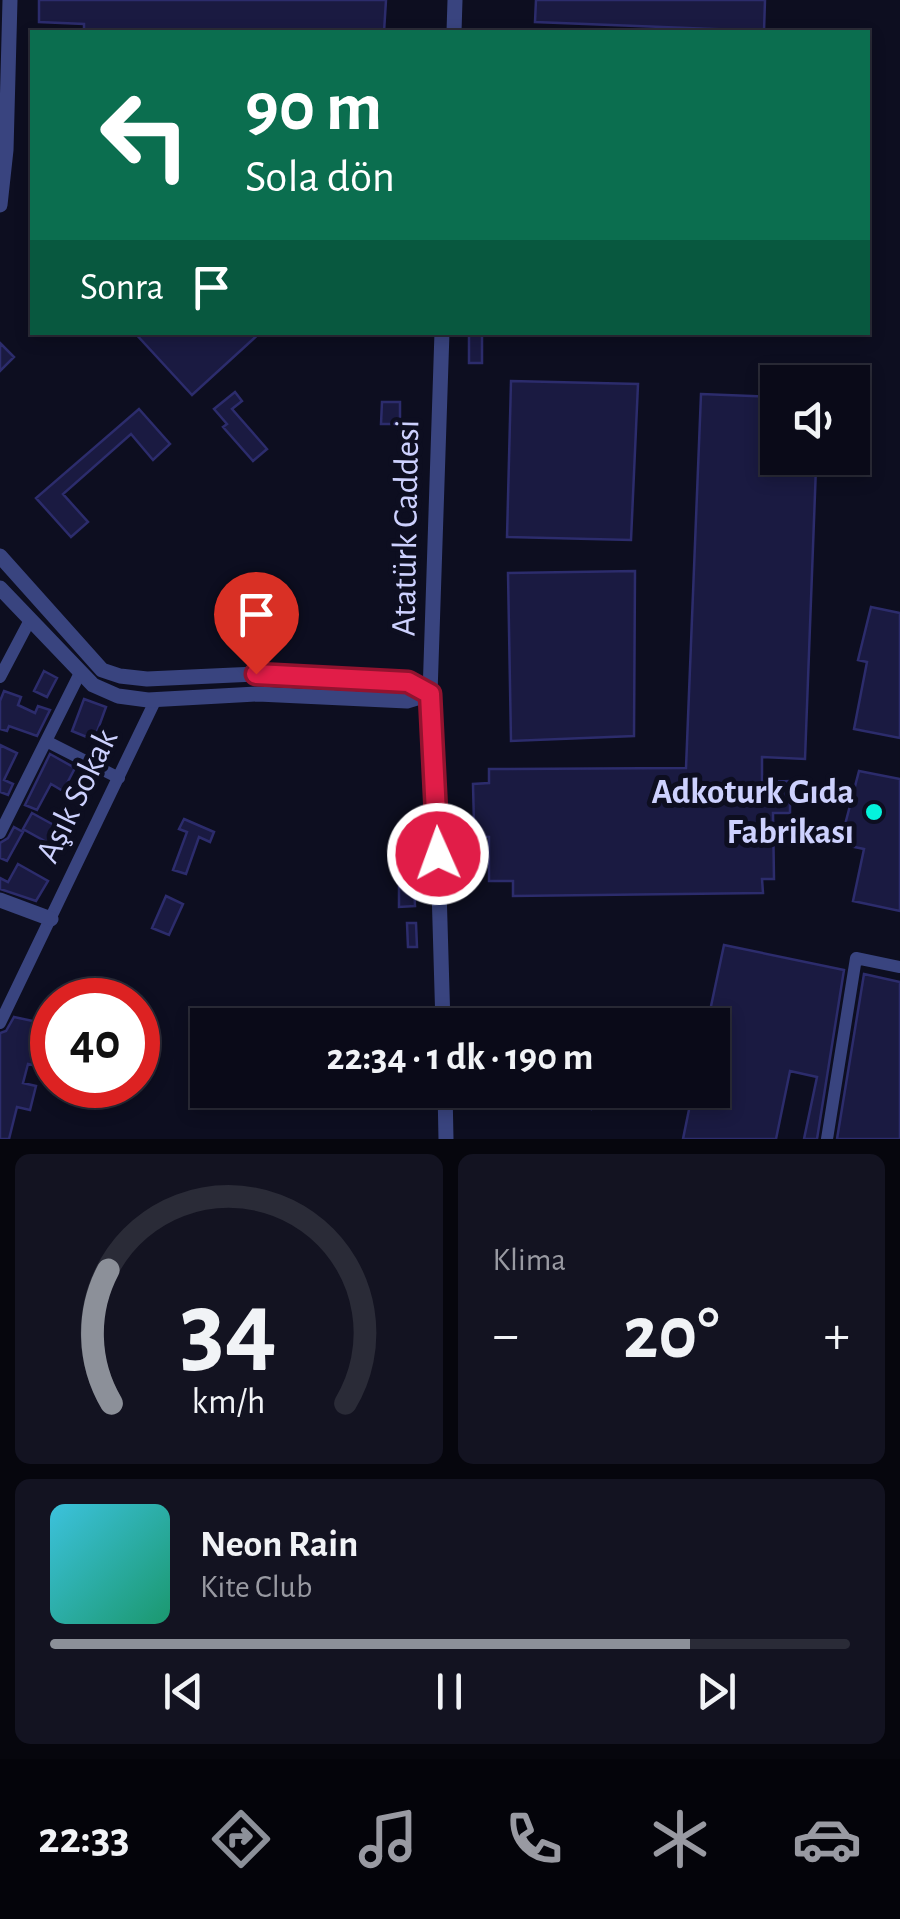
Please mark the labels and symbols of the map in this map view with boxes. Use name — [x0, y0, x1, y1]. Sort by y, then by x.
street label: Atatürk Caddesi — [387, 419, 425, 637]
pin — [214, 572, 299, 675]
street label: Aşık Sokak — [30, 724, 124, 868]
place label: Adkoturk Gıda Fabrikası — [651, 775, 854, 850]
marker: Adkoturk Gıda Fabrikası — [863, 801, 885, 823]
position arrow — [386, 802, 490, 906]
speed limit sign: 40 — [30, 978, 160, 1108]

